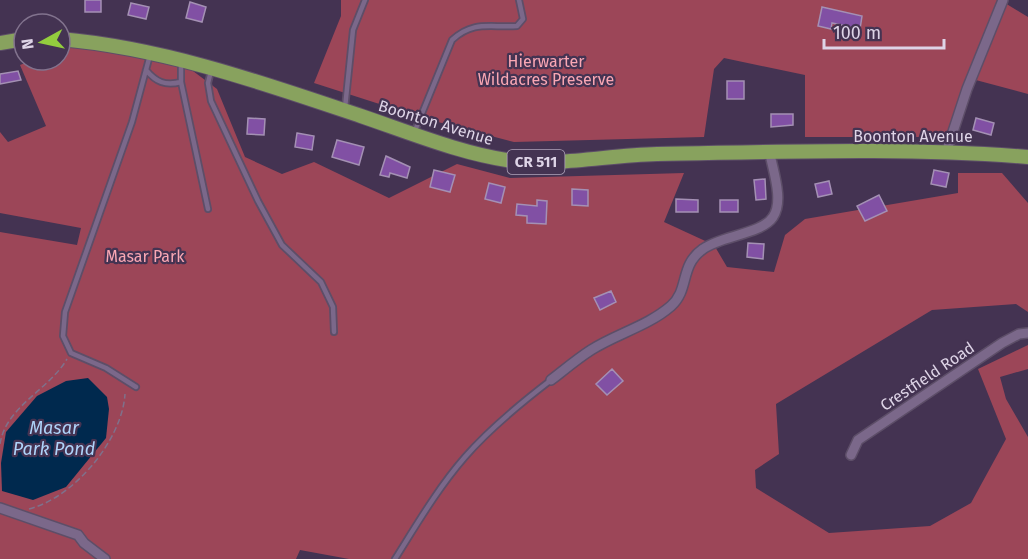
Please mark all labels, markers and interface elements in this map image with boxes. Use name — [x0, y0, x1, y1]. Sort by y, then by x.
north arrow — [12, 12, 72, 72]
scale bar — [824, 12, 944, 50]
text: 100 m — [833, 22, 881, 44]
text: N — [17, 37, 38, 51]
park label: Hierwarter Wildacres Preserve — [478, 52, 614, 89]
street label: Boonton Avenue — [376, 96, 496, 149]
street label: Boonton Avenue — [853, 127, 973, 146]
road number: CR 511 — [508, 150, 564, 174]
park label: Masar Park — [106, 247, 185, 266]
street label: Crestfield Road — [877, 338, 978, 415]
water label: Masar Park Pond — [13, 417, 96, 460]

